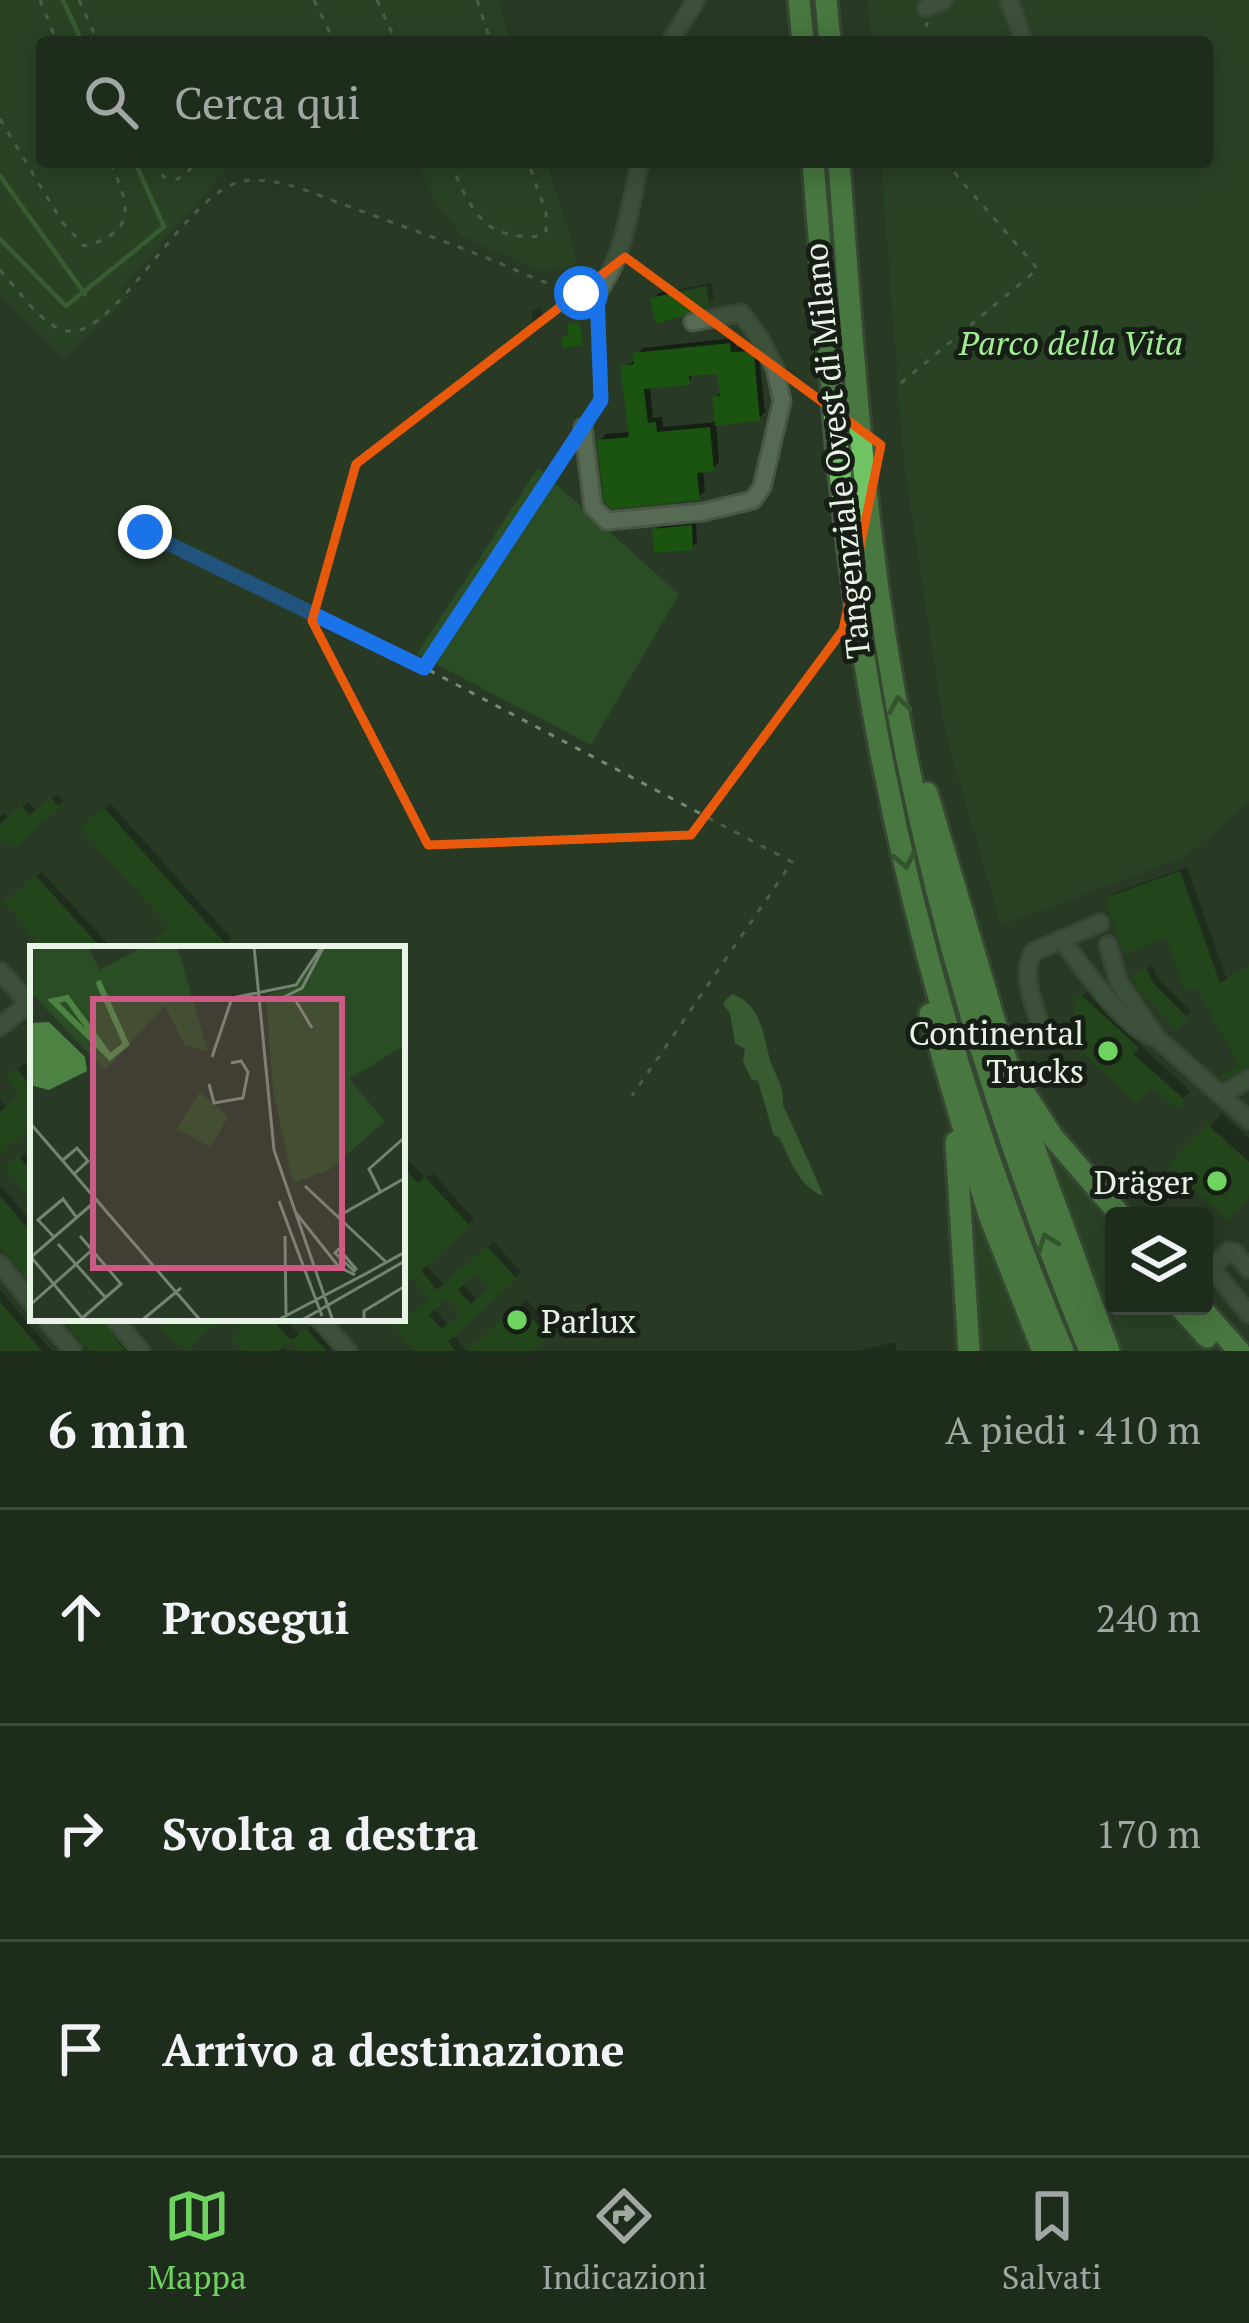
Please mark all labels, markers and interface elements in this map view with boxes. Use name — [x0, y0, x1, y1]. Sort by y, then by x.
search box — [36, 36, 1213, 168]
icon: search — [78, 69, 144, 135]
text: Cerca qui — [174, 72, 360, 132]
street label: Tangenziale Ovest di Milano — [793, 241, 879, 661]
route start — [554, 266, 608, 320]
park label: Parco della Vita — [958, 321, 1183, 364]
route end — [118, 505, 172, 559]
one-way arrow — [887, 696, 912, 716]
one-way arrow — [891, 850, 916, 870]
inset map — [30, 946, 405, 1321]
place label: Continental Trucks — [909, 1011, 1084, 1092]
marker: Continental Trucks — [1095, 1038, 1121, 1064]
place label: Dräger — [1094, 1160, 1193, 1203]
marker: Dräger — [1204, 1168, 1230, 1194]
map controls — [1105, 1207, 1213, 1315]
button: layers — [1105, 1207, 1213, 1315]
one-way arrow — [1037, 1233, 1062, 1254]
place label: Parlux — [541, 1299, 636, 1342]
marker: Parlux — [504, 1307, 530, 1333]
text: 6 min — [48, 1395, 188, 1463]
text: A piedi · 410 m — [945, 1403, 1201, 1455]
icon: ahead — [48, 1584, 114, 1650]
text: Prosegui — [162, 1587, 349, 1647]
text: 240 m — [1096, 1591, 1201, 1643]
icon: right — [48, 1800, 114, 1866]
text: Svolta a destra — [162, 1803, 479, 1863]
text: 170 m — [1096, 1807, 1201, 1859]
icon: arrive — [48, 2016, 114, 2082]
text: Arrivo a destinazione — [162, 2019, 625, 2079]
tab: Mappa — [147, 2183, 247, 2298]
tab: Indicazioni — [542, 2183, 707, 2298]
tab: Salvati — [1002, 2183, 1102, 2298]

